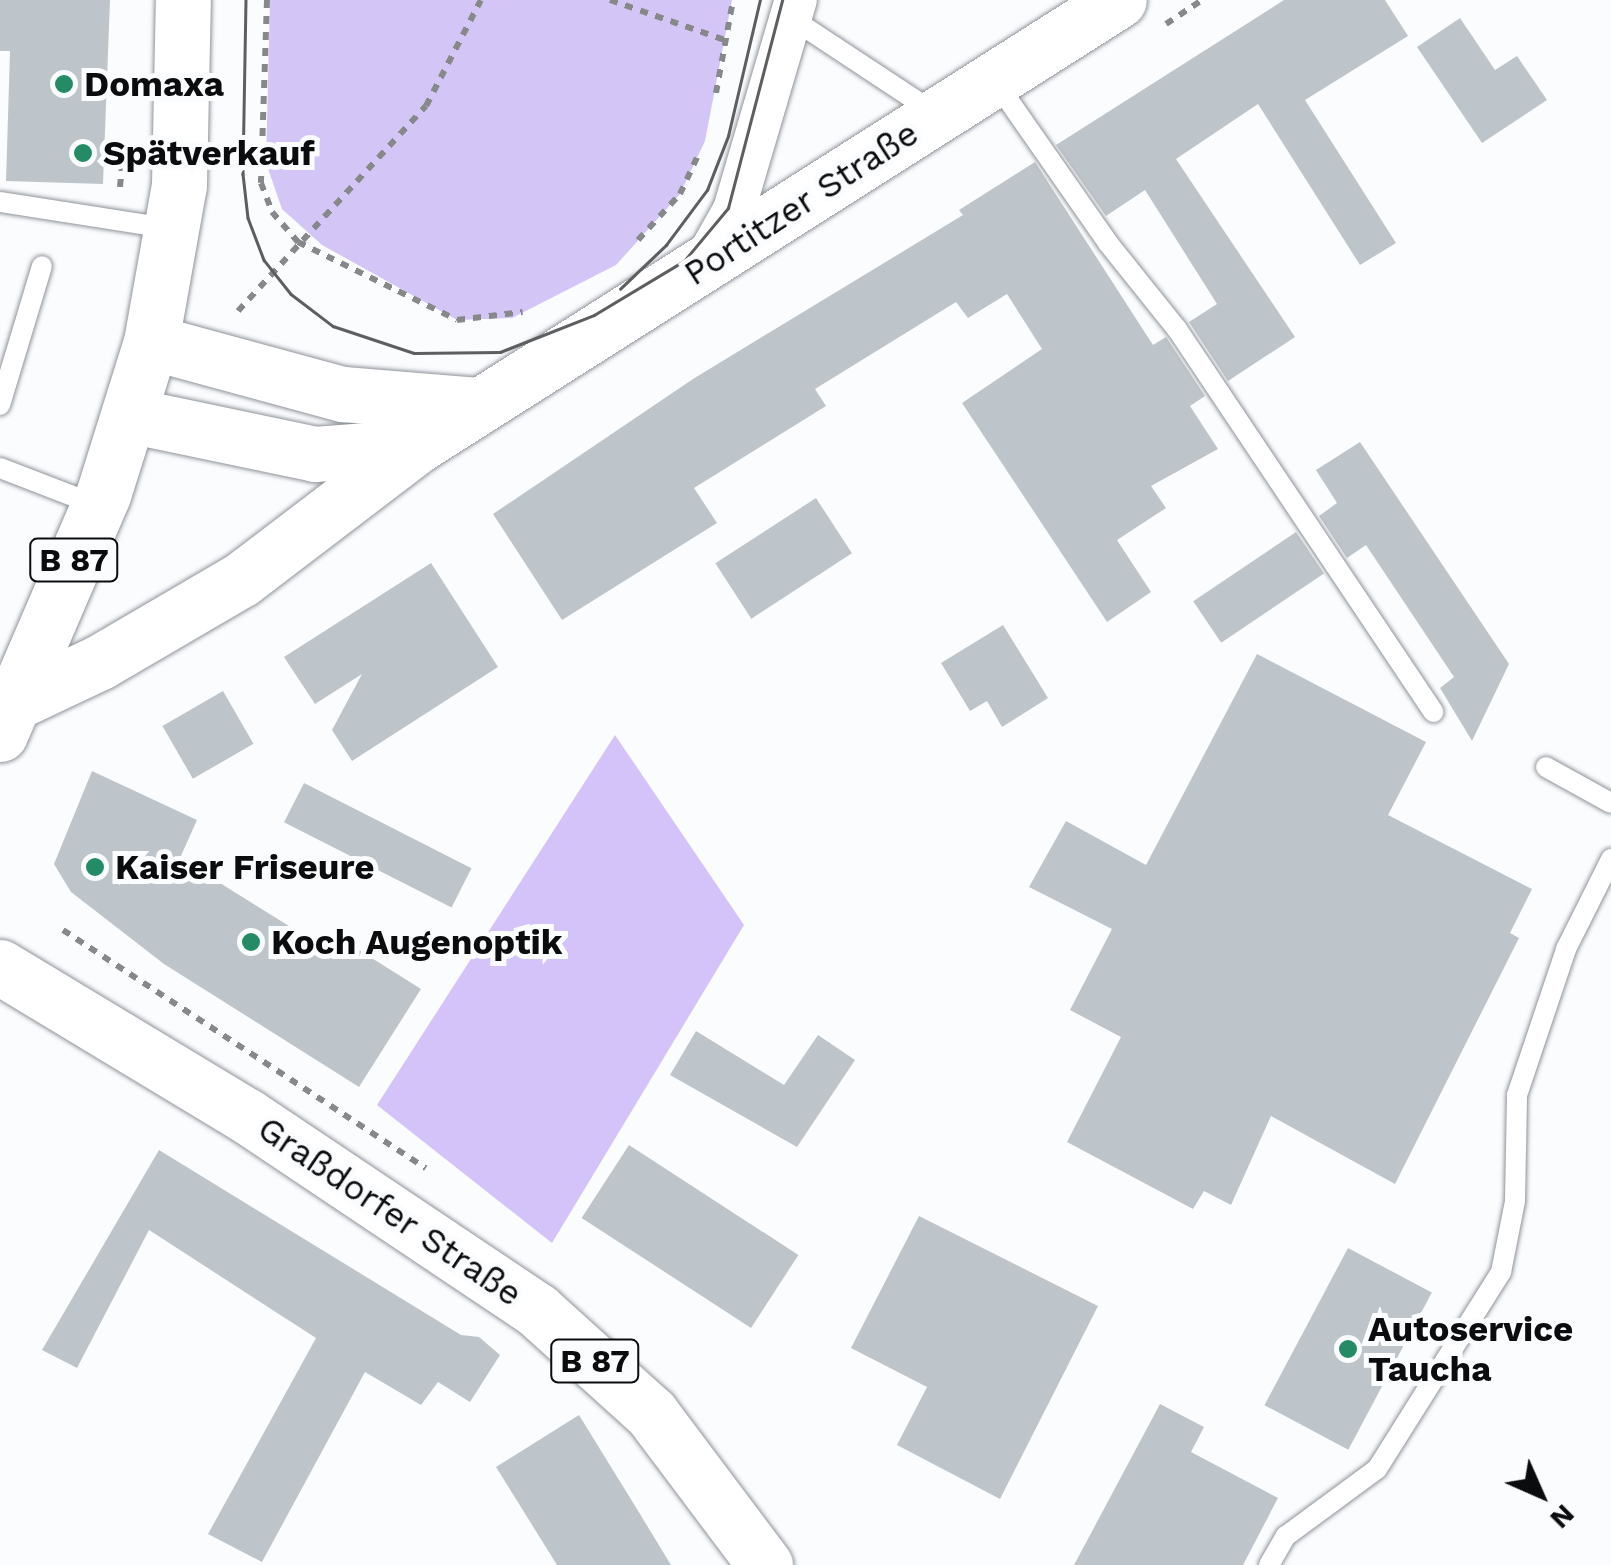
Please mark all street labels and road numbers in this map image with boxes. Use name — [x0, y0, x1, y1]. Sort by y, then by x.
street label: Portitzer Straße — [676, 112, 926, 294]
road number: B 87 — [29, 533, 119, 587]
street label: Graßdorfer Straße — [250, 1107, 530, 1315]
road number: B 87 — [550, 1334, 640, 1388]

